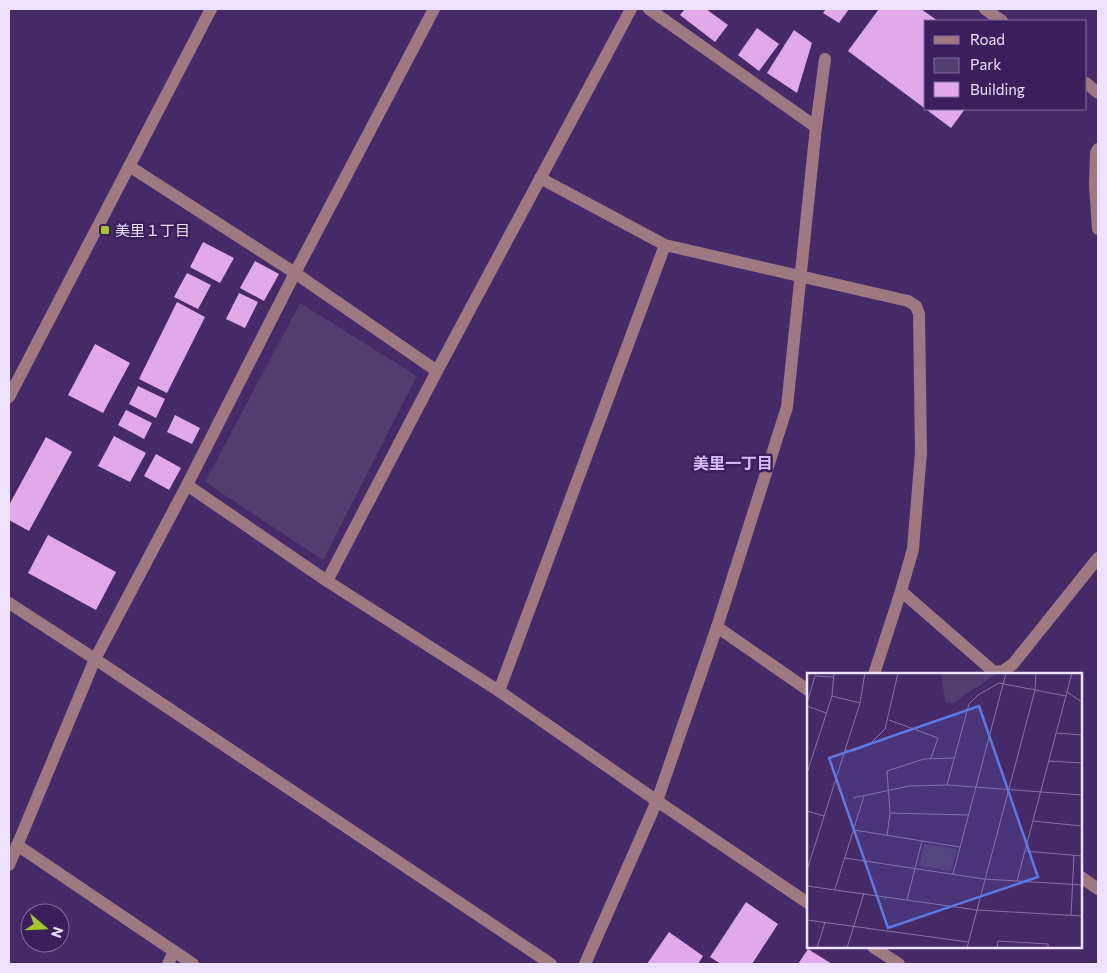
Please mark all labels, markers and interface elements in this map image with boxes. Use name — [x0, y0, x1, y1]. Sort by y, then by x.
legend — [924, 20, 1087, 110]
text: Road — [970, 30, 1005, 48]
text: Park — [970, 55, 1001, 73]
text: Building — [970, 80, 1025, 98]
place label: 美里１丁目 — [115, 221, 190, 239]
marker: 美里１丁目 — [99, 224, 111, 236]
district label: 美里一丁目 — [693, 453, 773, 472]
inset map — [807, 673, 1082, 948]
north arrow — [20, 903, 70, 953]
text: N — [48, 925, 68, 940]

